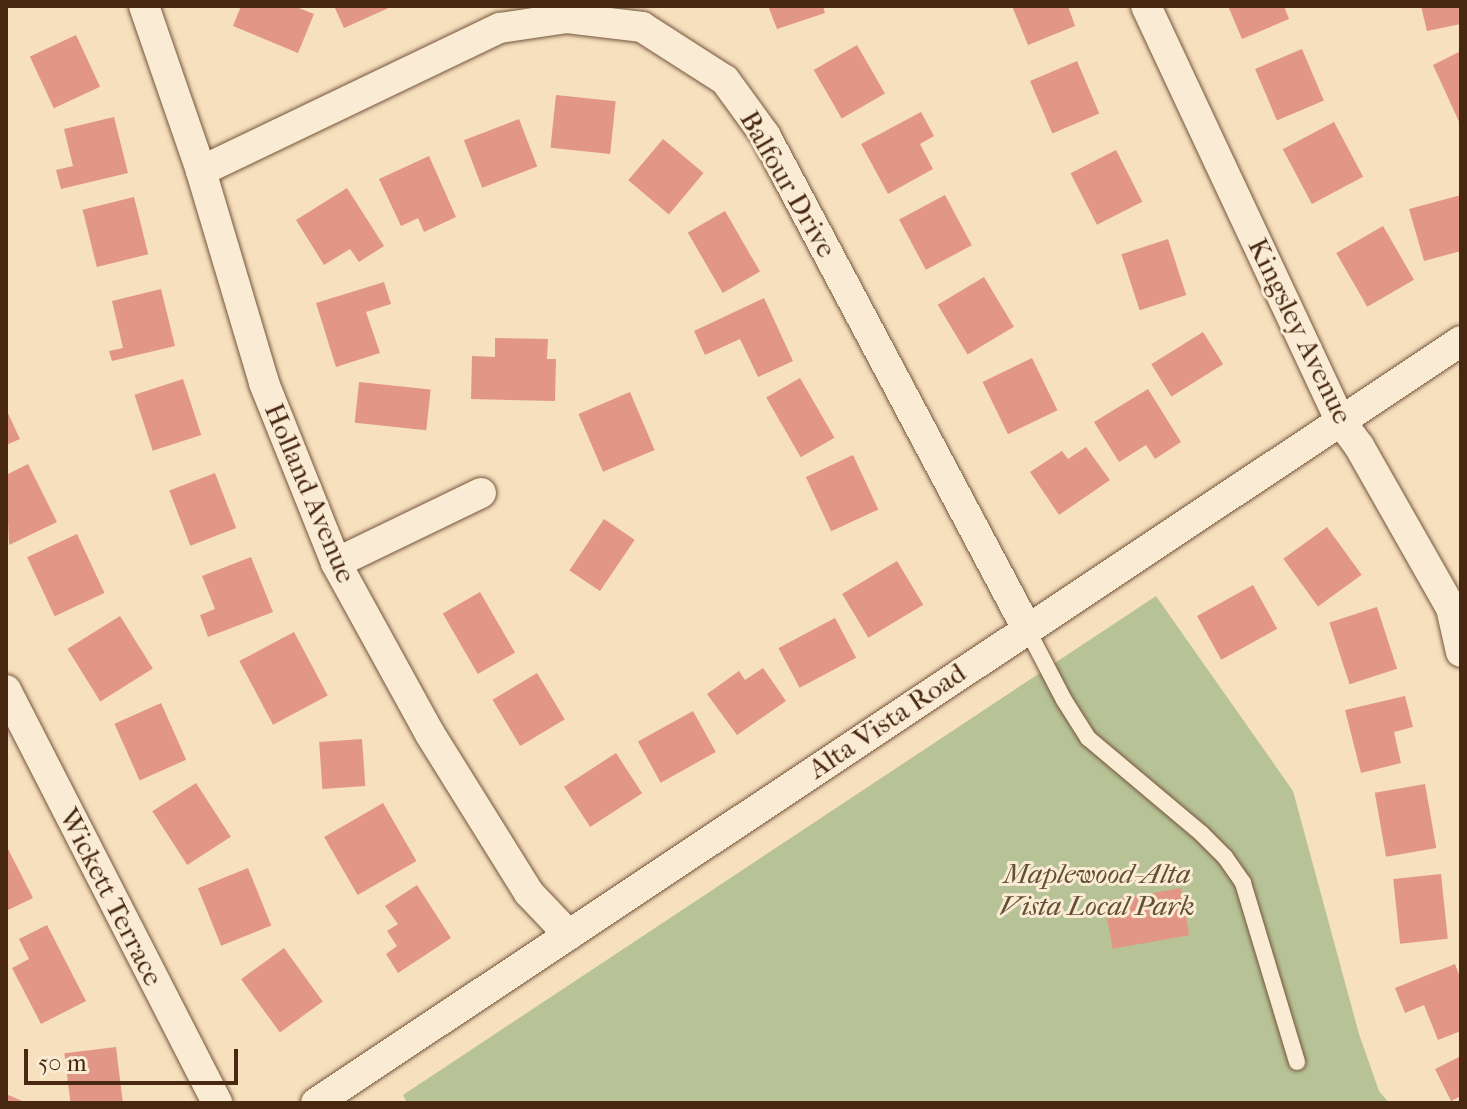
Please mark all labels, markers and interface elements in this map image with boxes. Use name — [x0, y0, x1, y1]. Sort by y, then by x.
street label: Balfour Drive — [733, 105, 843, 263]
street label: Kingsley Avenue — [1241, 233, 1359, 429]
street label: Holland Avenue — [257, 398, 363, 588]
street label: Alta Vista Road — [802, 656, 972, 786]
street label: Wickett Terrace — [52, 803, 170, 991]
park label: Maplewood-Alta Vista Local Park — [999, 857, 1195, 923]
scale bar — [28, 1033, 242, 1083]
text: 50 m — [38, 1049, 87, 1077]

